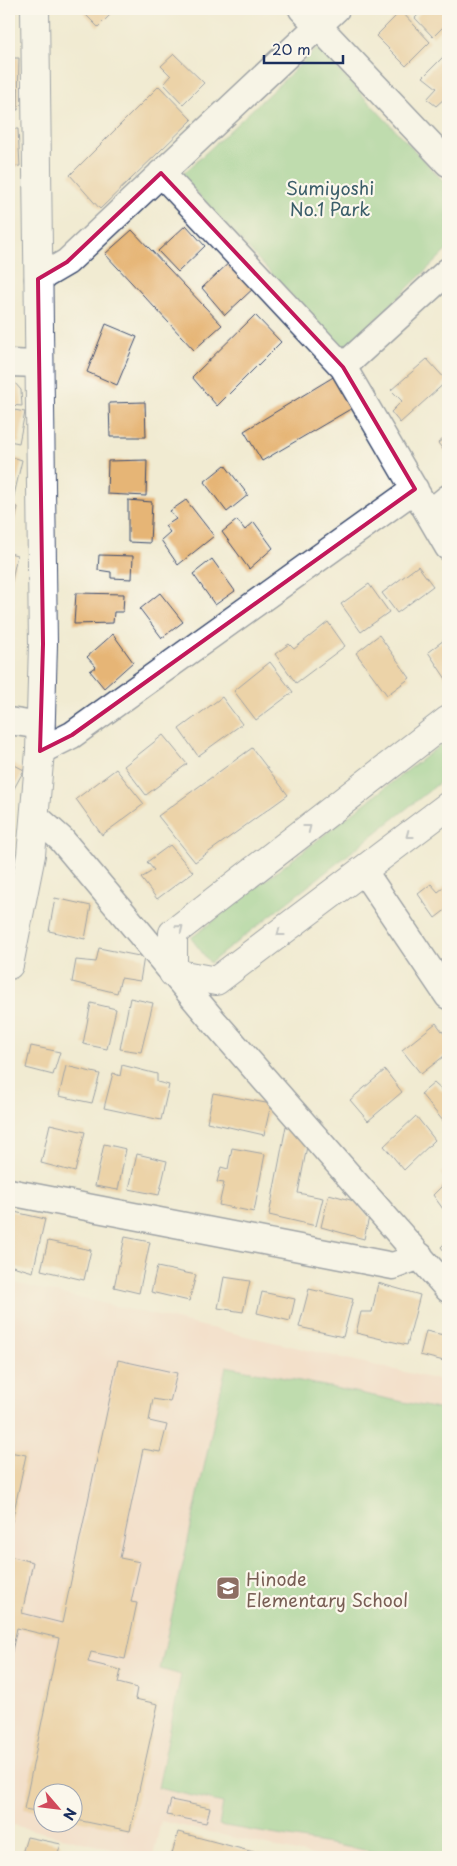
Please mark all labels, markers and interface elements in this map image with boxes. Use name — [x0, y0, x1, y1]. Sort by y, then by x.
scale bar — [264, 32, 343, 64]
text: 20 m — [272, 37, 311, 60]
park label: Sumiyoshi No.1 Park — [286, 174, 374, 222]
one-way arrow — [302, 826, 311, 834]
one-way arrow — [406, 830, 415, 838]
one-way arrow — [174, 924, 183, 933]
one-way arrow — [276, 927, 286, 936]
place label: Hinode Elementary School — [246, 1565, 408, 1613]
school or university icon: Hinode Elementary School — [215, 1575, 241, 1601]
north arrow — [32, 1784, 82, 1834]
text: N — [58, 1805, 82, 1824]

